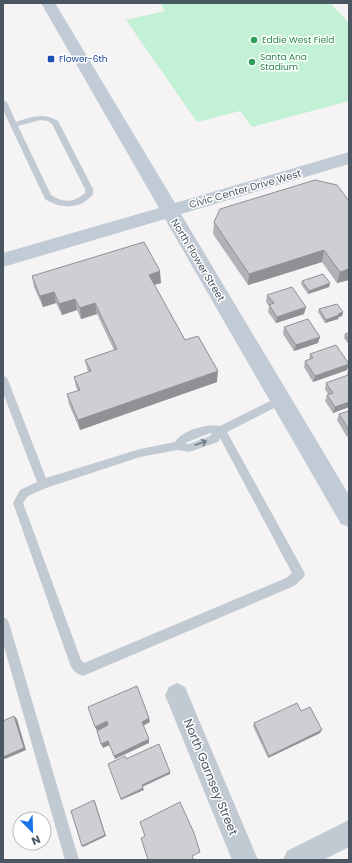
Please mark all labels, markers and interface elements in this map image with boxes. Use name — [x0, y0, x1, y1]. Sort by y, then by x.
place label: Eddie West Field — [262, 34, 334, 46]
marker: Eddie West Field — [249, 35, 259, 45]
place label: Santa Ana Stadium — [260, 51, 307, 73]
place label: Flower-6th — [59, 53, 108, 65]
marker: Flower-6th — [46, 54, 56, 64]
marker: Santa Ana Stadium — [247, 57, 257, 67]
street label: Civic Center Drive West — [187, 166, 303, 212]
street label: North Flower Street — [167, 216, 229, 304]
one-way arrow — [195, 439, 207, 447]
street label: North Garnsey Street — [180, 716, 242, 838]
north arrow — [12, 811, 52, 851]
text: N — [29, 831, 43, 849]

